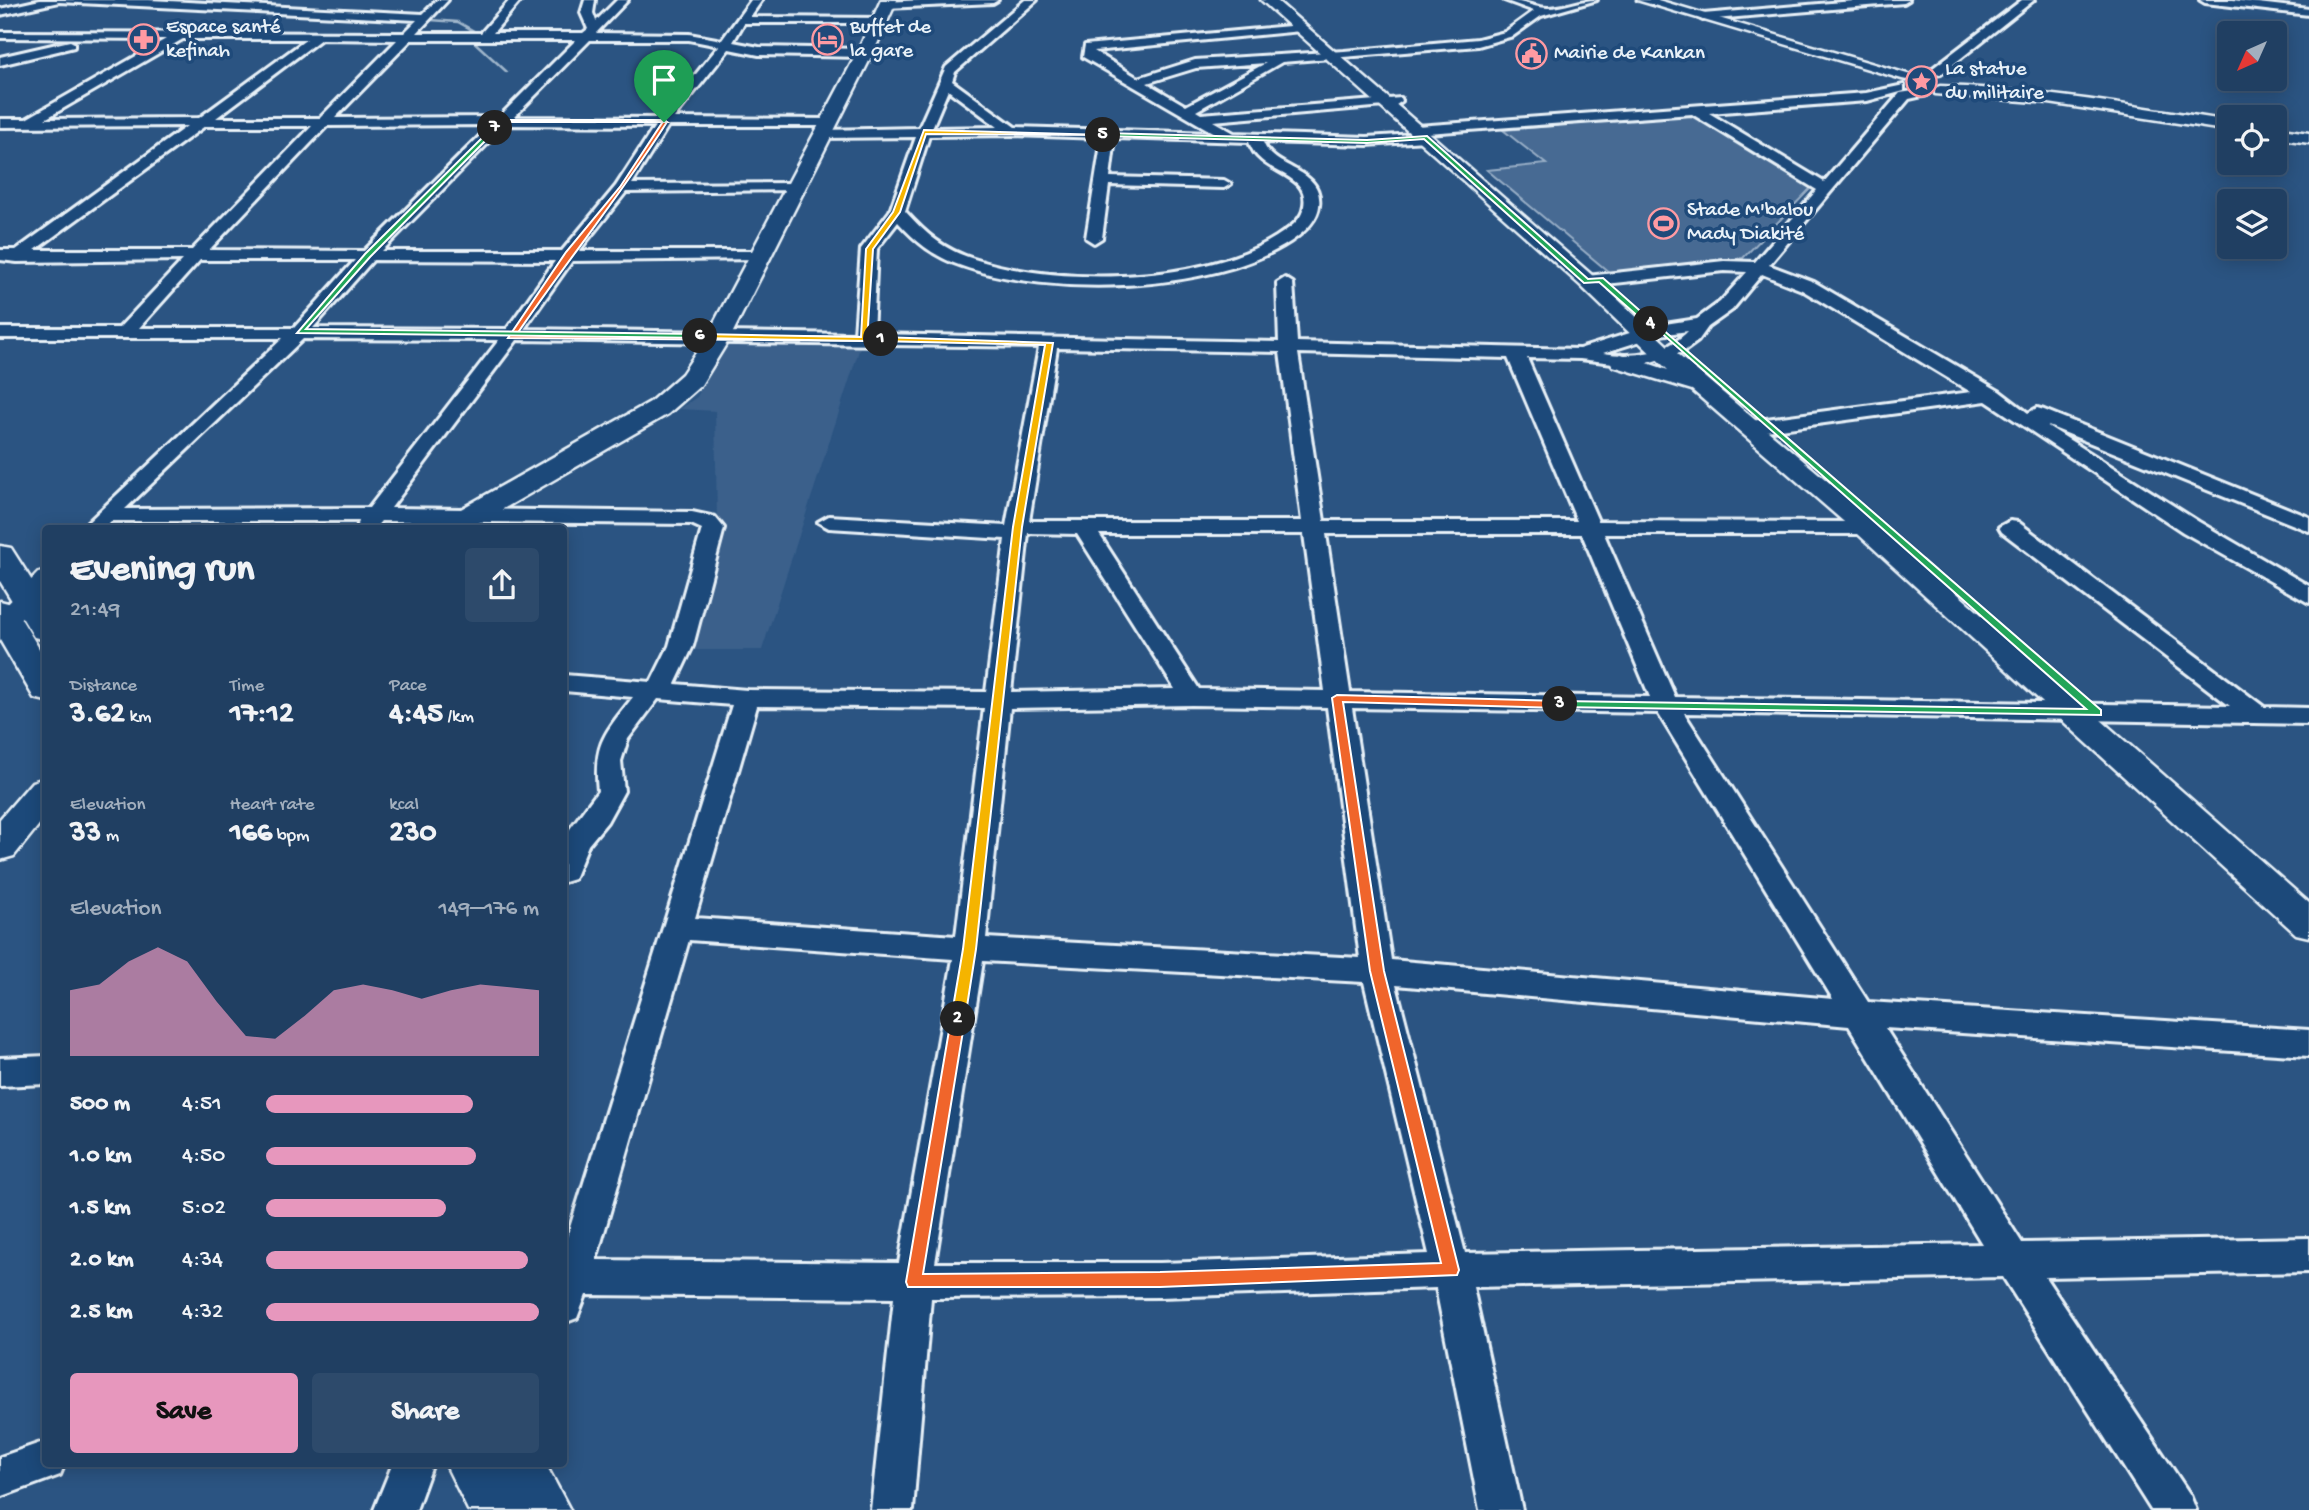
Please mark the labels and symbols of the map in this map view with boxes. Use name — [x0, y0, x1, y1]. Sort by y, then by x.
place label: Espace santé kefinah — [166, 16, 282, 65]
place label: Buffet de la gare — [849, 16, 932, 65]
north arrow — [2217, 21, 2287, 91]
pharmacy icon: Espace santé kefinah — [126, 23, 160, 57]
hotel icon: Buffet de la gare — [810, 23, 844, 57]
public building icon: Mairie de Kankan — [1514, 37, 1548, 71]
place label: Mairie de Kankan — [1554, 42, 1705, 67]
pin — [634, 50, 694, 122]
place label: La statue du militaire — [1945, 58, 2045, 107]
place icon: La statue du militaire — [1905, 65, 1939, 99]
pin: 7 — [477, 110, 512, 146]
pin: 5 — [1086, 118, 1120, 152]
place label: Stade M'balou Mady Diakité — [1687, 199, 1813, 248]
sports icon: Stade M'balou Mady Diakité — [1647, 206, 1681, 240]
pin: 4 — [1634, 306, 1668, 342]
pin: 6 — [682, 318, 718, 354]
pin: 1 — [864, 322, 898, 356]
pin: 3 — [1542, 686, 1578, 722]
pin: 2 — [940, 1002, 976, 1036]

